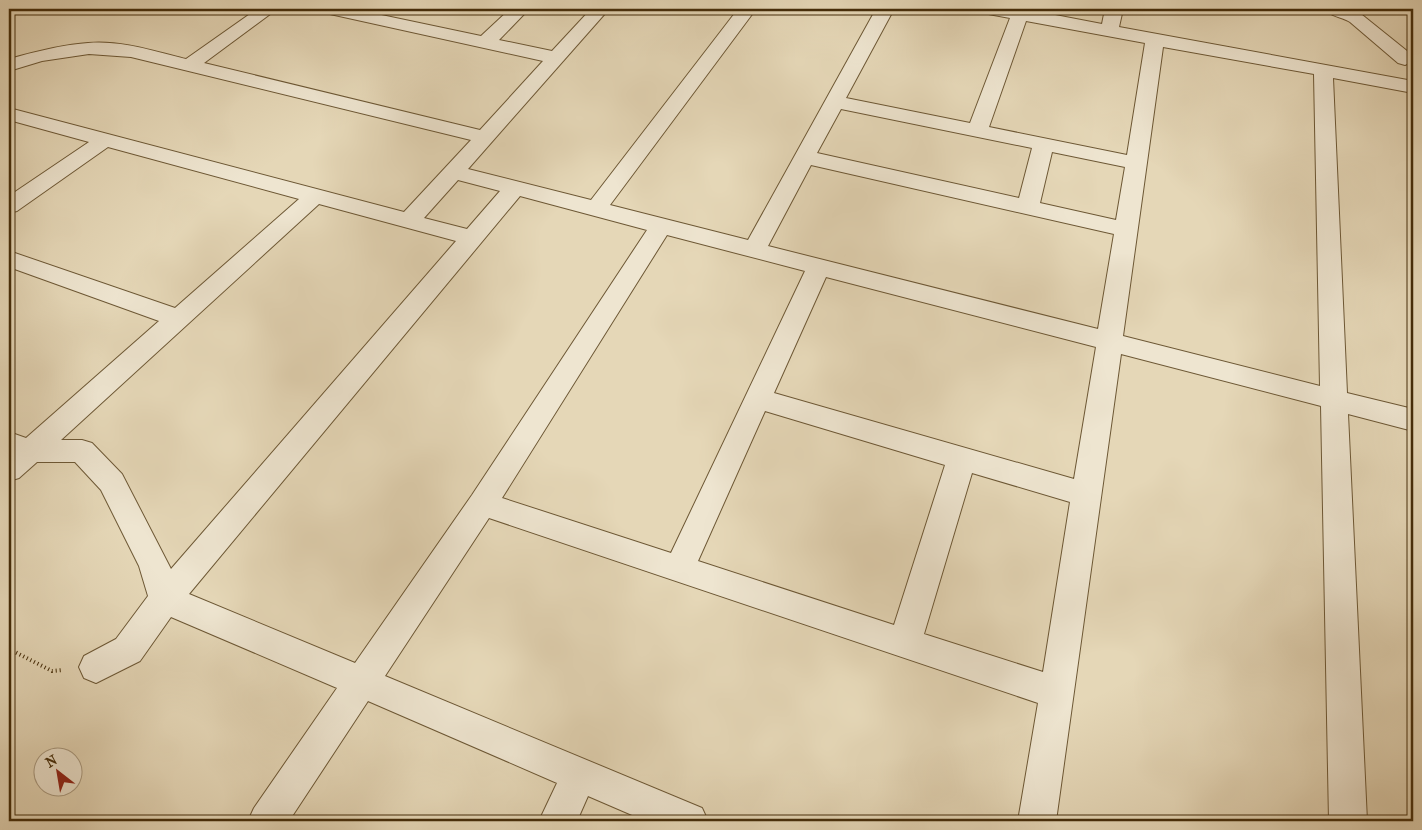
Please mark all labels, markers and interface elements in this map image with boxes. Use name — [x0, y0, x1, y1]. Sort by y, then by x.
north arrow — [32, 748, 82, 798]
text: N — [43, 751, 61, 771]

